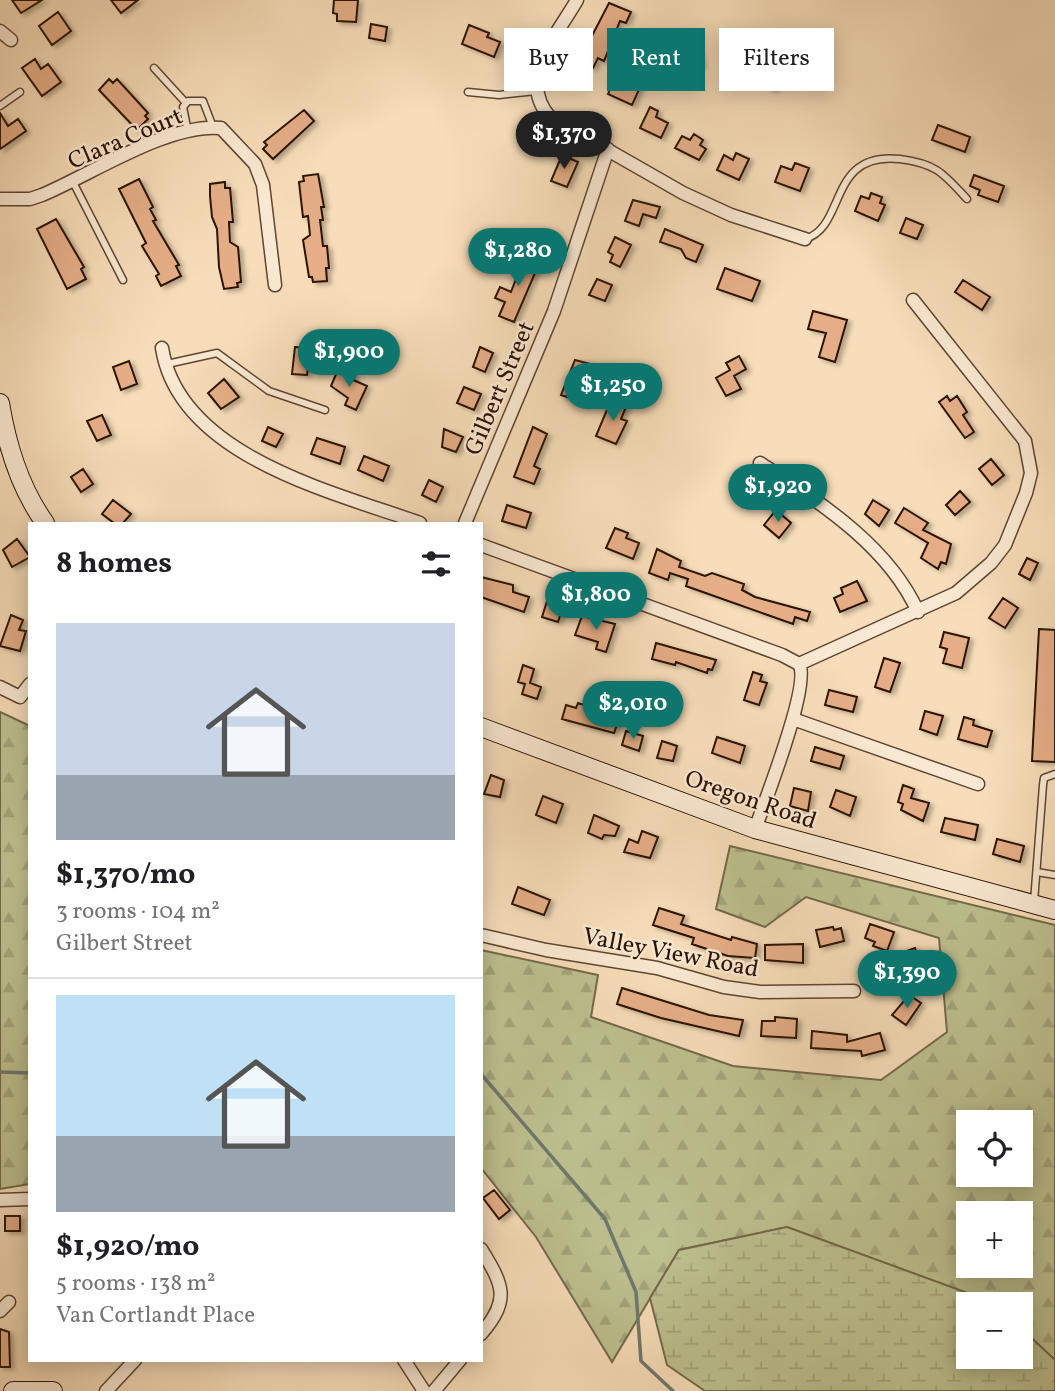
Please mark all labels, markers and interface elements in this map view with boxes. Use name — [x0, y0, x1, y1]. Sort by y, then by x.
chip: Buy — [504, 28, 593, 91]
chip: Rent — [607, 28, 705, 91]
chip: Filters — [719, 28, 834, 91]
street label: Clara Court — [63, 100, 189, 179]
pin: $1,370 — [507, 111, 621, 171]
text: $1,370 — [532, 118, 596, 150]
pin: $1,280 — [461, 229, 575, 288]
text: $1,280 — [484, 235, 552, 267]
street label: Gilbert Street — [457, 316, 544, 461]
pin: $1,900 — [292, 330, 406, 389]
text: $1,900 — [314, 336, 384, 368]
pin: $1,250 — [556, 364, 670, 423]
text: $1,250 — [580, 370, 646, 402]
pin: $1,920 — [721, 464, 835, 524]
text: $1,920 — [744, 471, 812, 503]
text: 8 homes — [56, 543, 172, 585]
icon: filters — [417, 545, 455, 583]
pin: $1,800 — [539, 572, 653, 632]
text: $1,800 — [561, 579, 631, 611]
icon: home — [193, 669, 319, 795]
pin: $2,010 — [576, 682, 690, 741]
text: $2,010 — [598, 688, 668, 720]
street label: Oregon Road — [680, 762, 821, 839]
text: $1,370/mo — [56, 854, 195, 896]
text: 3 rooms · 104 m² — [56, 896, 220, 928]
street label: Valley View Road — [580, 920, 762, 988]
text: Gilbert Street — [56, 928, 193, 960]
pin: $1,390 — [850, 950, 964, 1010]
text: $1,390 — [874, 957, 940, 989]
icon: home — [193, 1041, 319, 1167]
map controls — [956, 1110, 1033, 1369]
button: locate — [956, 1110, 1033, 1187]
button: + — [956, 1201, 1033, 1278]
text: $1,920/mo — [56, 1226, 199, 1268]
text: 5 rooms · 138 m² — [56, 1268, 216, 1300]
button: − — [956, 1292, 1033, 1369]
text: Van Cortlandt Place — [56, 1300, 255, 1332]

